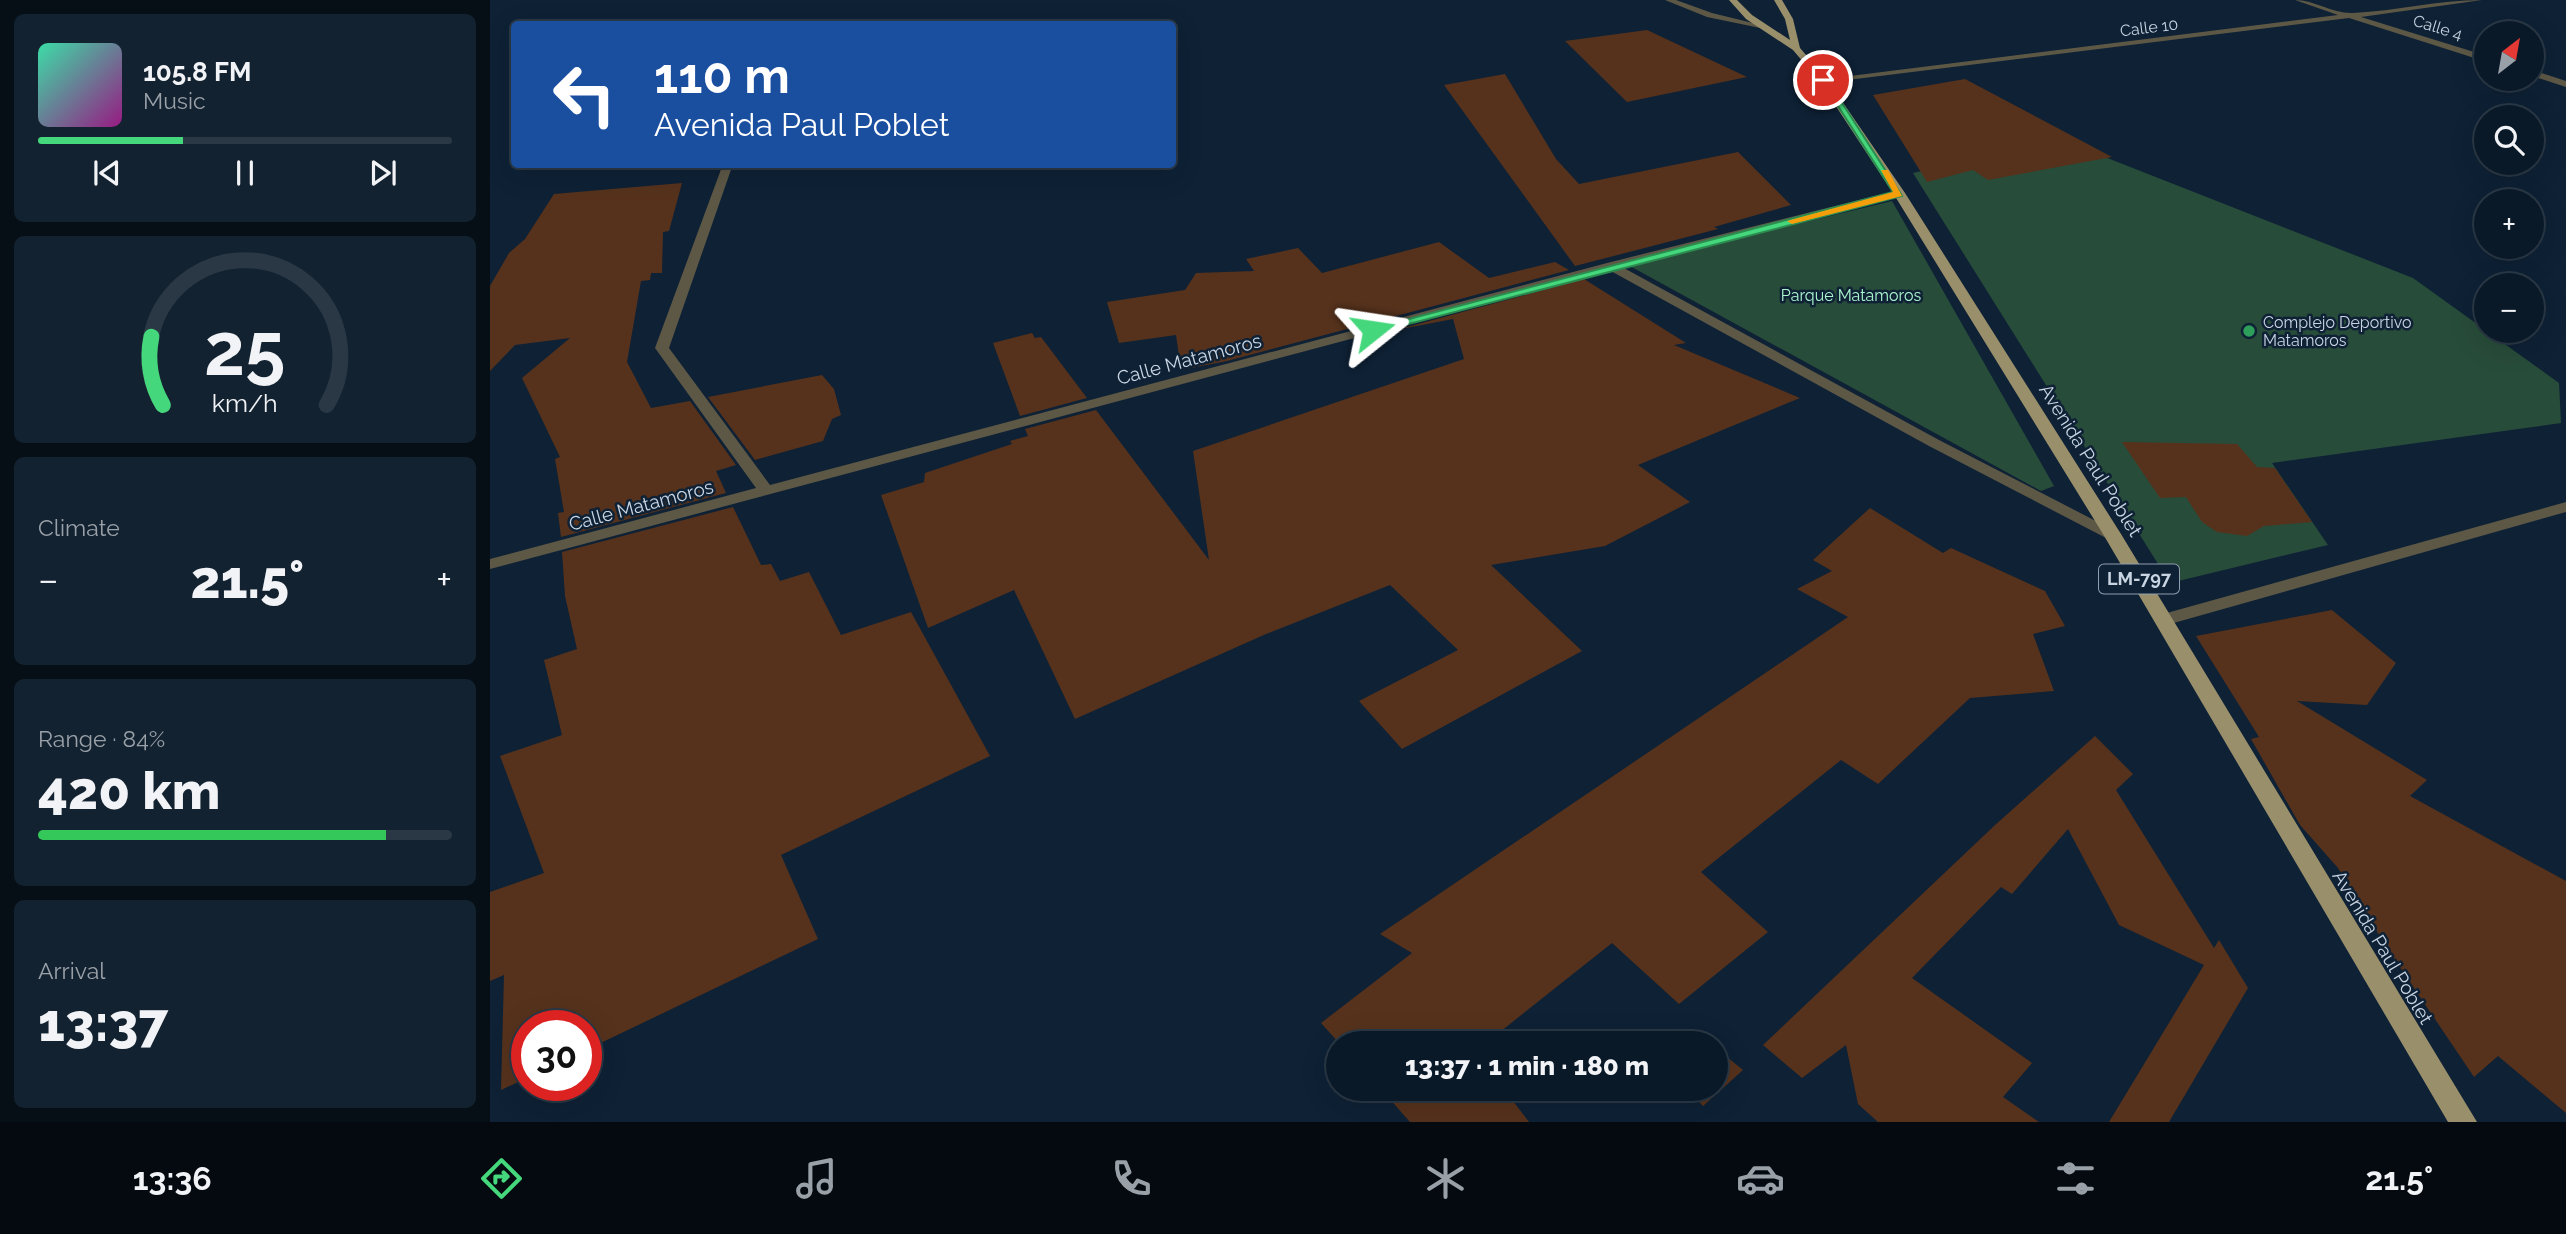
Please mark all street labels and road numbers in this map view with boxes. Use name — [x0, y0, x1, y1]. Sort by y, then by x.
street label: Calle 4 — [2411, 11, 2465, 44]
street label: Calle 10 — [2119, 15, 2179, 40]
street label: Calle Matamoros — [1114, 329, 1264, 389]
street label: Avenida Paul Poblet — [2035, 380, 2147, 541]
street label: Calle Matamoros — [566, 475, 716, 535]
road number: LM-797 — [2099, 564, 2179, 594]
street label: Avenida Paul Poblet — [2328, 866, 2438, 1028]

